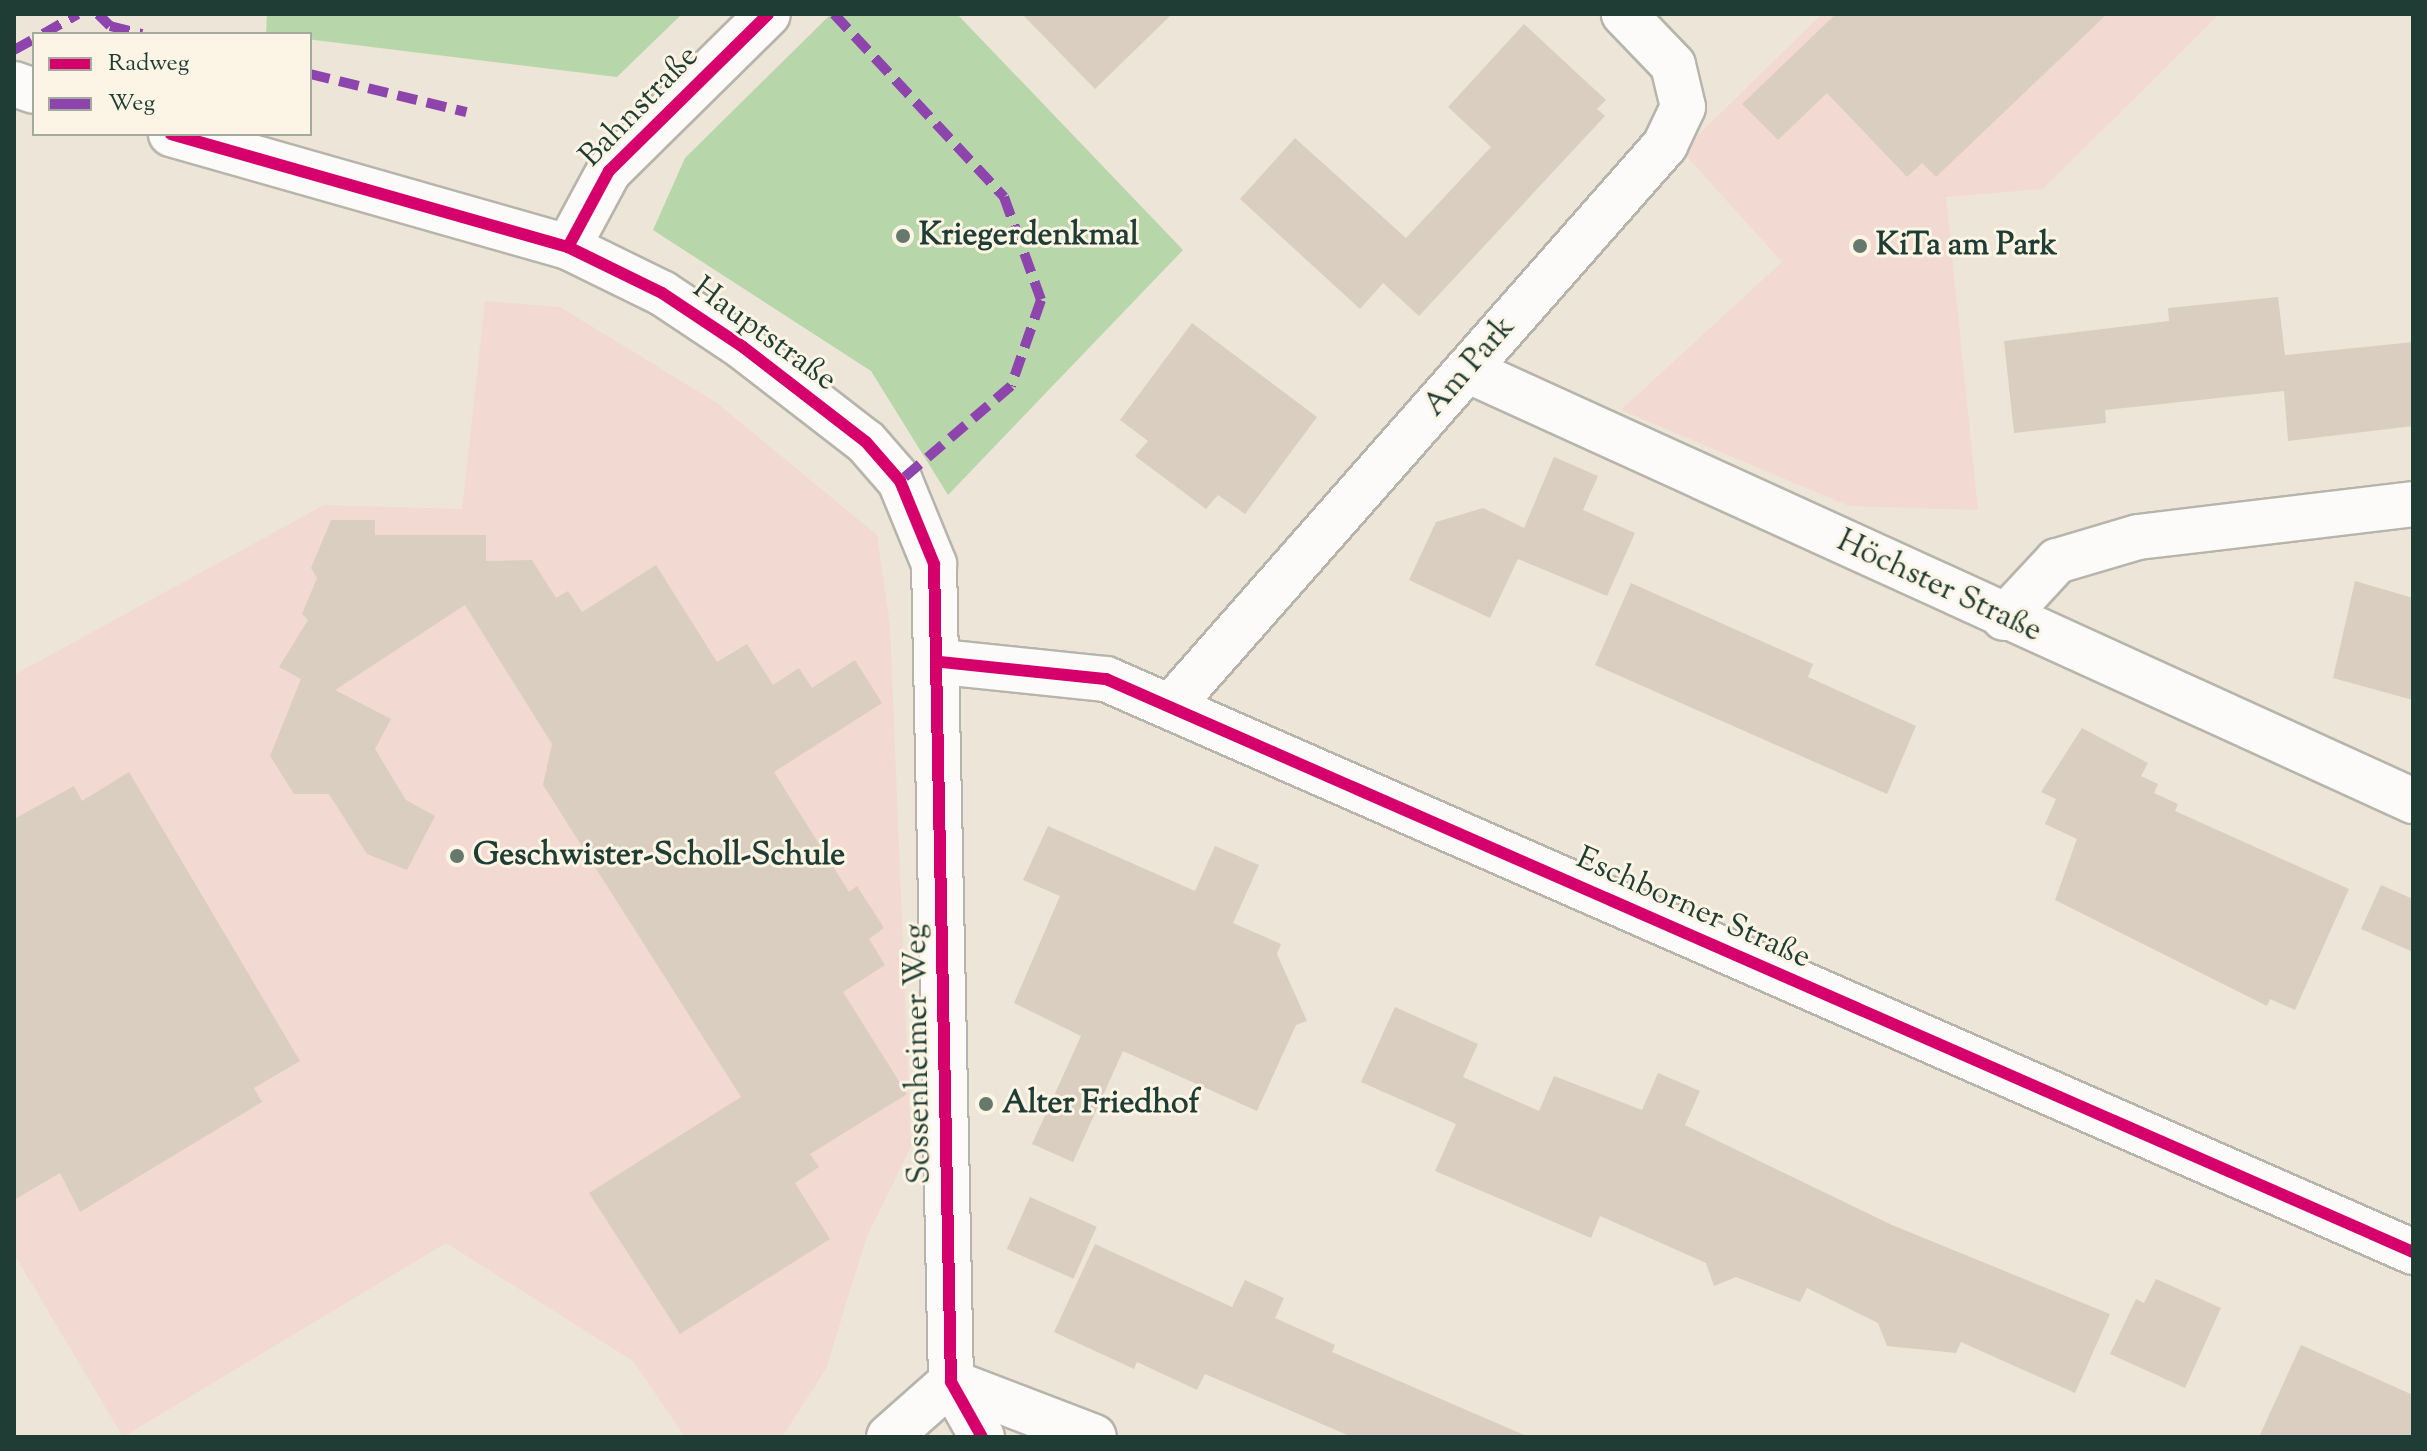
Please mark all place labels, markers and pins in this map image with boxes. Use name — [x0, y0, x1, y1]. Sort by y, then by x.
place label: Kriegerdenkmal — [919, 217, 1139, 255]
marker: Kriegerdenkmal — [894, 227, 912, 245]
place label: KiTa am Park — [1876, 227, 2057, 265]
marker: KiTa am Park — [1851, 237, 1869, 255]
place label: Geschwister-Scholl-Schule — [473, 837, 845, 875]
marker: Geschwister-Scholl-Schule — [448, 847, 466, 865]
place label: Alter Friedhof — [1002, 1085, 1199, 1123]
marker: Alter Friedhof — [977, 1095, 995, 1113]

